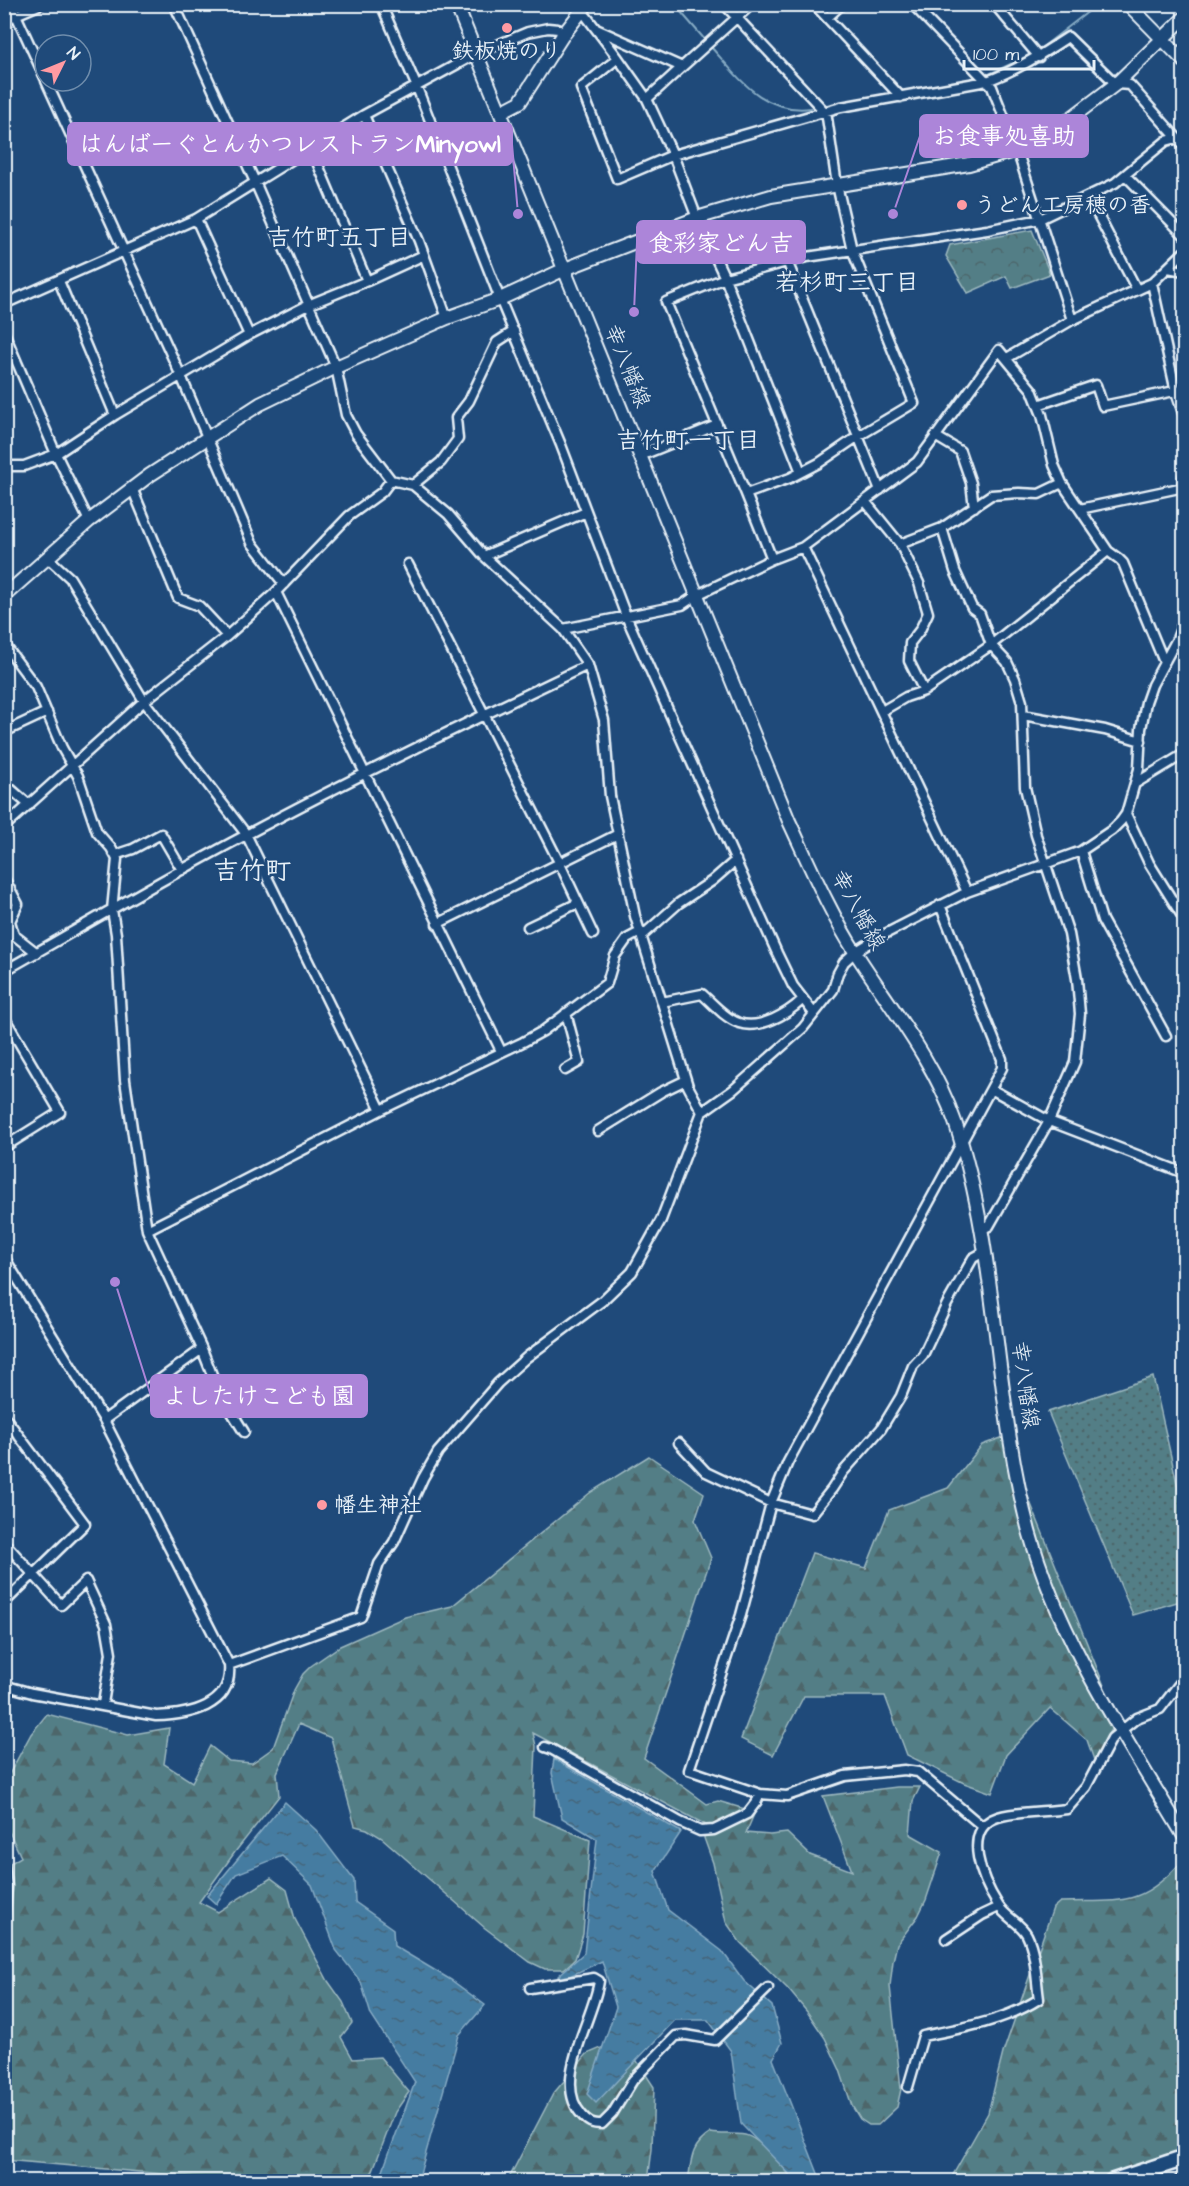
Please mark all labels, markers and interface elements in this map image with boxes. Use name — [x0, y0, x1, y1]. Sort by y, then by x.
marker: 鉄板焼のり — [500, 21, 514, 35]
north arrow — [33, 33, 93, 93]
scale bar — [964, 33, 1094, 71]
place label: 鉄板焼のり — [452, 36, 562, 67]
text: N — [62, 42, 85, 65]
text: 100 m — [973, 42, 1019, 67]
callout: お食事処喜助 — [920, 115, 1088, 157]
text: お食事処喜助 — [932, 120, 1076, 154]
callout: はんばーぐとんかつレストランMinyowl — [68, 123, 512, 165]
text: はんばーぐとんかつレストランMinyowl — [79, 128, 501, 164]
place label: うどん工房穂の香 — [974, 190, 1151, 221]
marker: うどん工房穂の香 — [955, 198, 969, 212]
district label: 吉竹町五丁目 — [267, 221, 411, 255]
callout: 食彩家どん吉 — [637, 221, 805, 263]
text: 食彩家どん吉 — [649, 227, 793, 261]
district label: 若杉町三丁目 — [775, 266, 919, 300]
street label: 幸八幡線 — [596, 319, 658, 413]
district label: 吉竹町一丁目 — [616, 424, 760, 458]
district label: 吉竹町 — [213, 853, 291, 889]
street label: 幸八幡線 — [823, 864, 893, 956]
street label: 幸八幡線 — [1004, 1339, 1046, 1431]
callout: よしたけこども園 — [151, 1375, 367, 1417]
text: よしたけこども園 — [163, 1380, 355, 1414]
place label: 幡生神社 — [334, 1490, 422, 1521]
marker: 幡生神社 — [315, 1498, 329, 1512]

